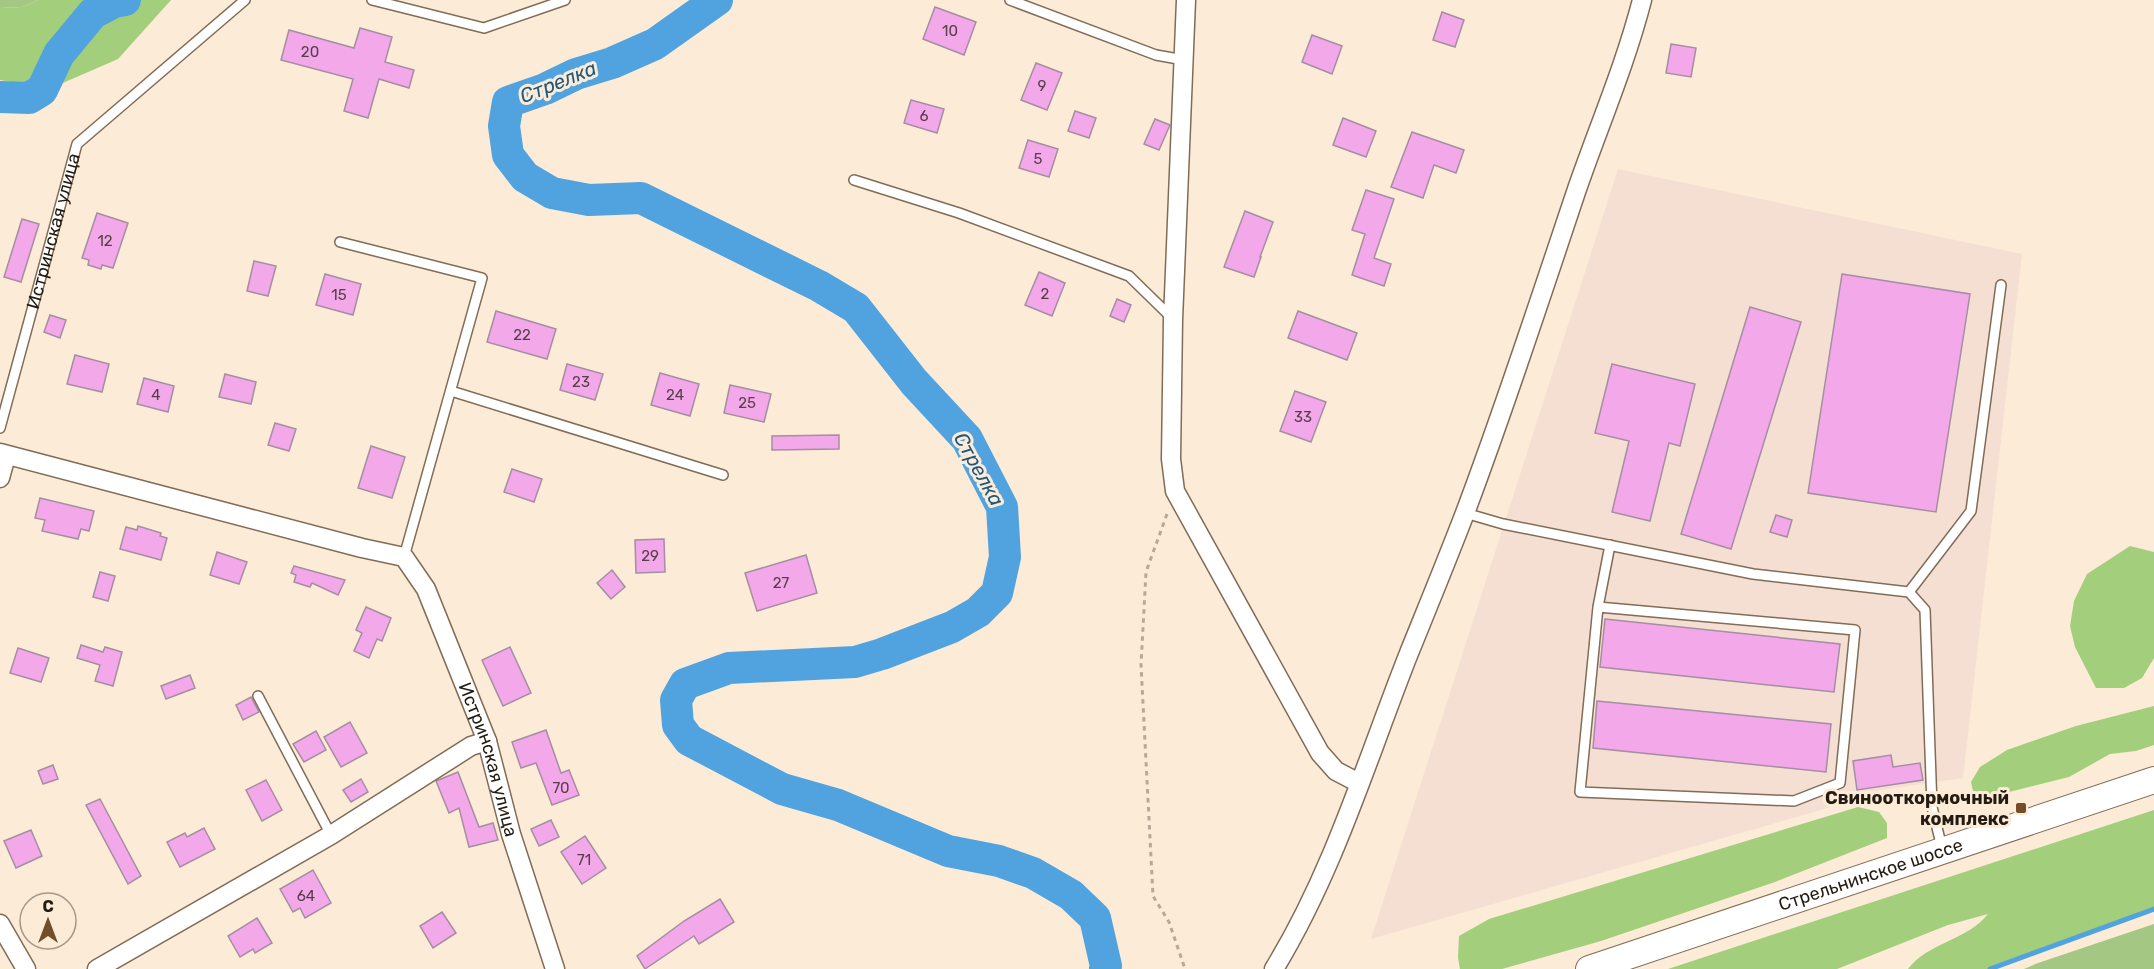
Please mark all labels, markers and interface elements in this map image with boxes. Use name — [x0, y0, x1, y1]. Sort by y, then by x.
house number: 10 — [942, 22, 958, 40]
house number: 20 — [301, 43, 319, 61]
water label: Стрелка — [516, 56, 600, 108]
house number: 9 — [1038, 77, 1047, 95]
house number: 6 — [919, 107, 929, 125]
house number: 5 — [1034, 150, 1043, 168]
street label: Истринская улица — [22, 151, 85, 312]
house number: 12 — [97, 232, 113, 250]
house number: 2 — [1041, 285, 1050, 303]
house number: 15 — [331, 286, 347, 304]
house number: 22 — [513, 326, 531, 344]
house number: 23 — [572, 373, 590, 391]
house number: 4 — [151, 386, 161, 404]
house number: 24 — [666, 386, 684, 404]
house number: 25 — [738, 394, 756, 412]
house number: 33 — [1294, 408, 1312, 426]
water label: Стрелка — [949, 428, 1009, 510]
house number: 29 — [641, 547, 659, 565]
house number: 27 — [773, 574, 790, 592]
street label: Истринская улица — [454, 679, 522, 839]
house number: 70 — [552, 779, 570, 797]
place label: Свинооткормочный комплекс — [1825, 787, 2009, 830]
marker: Свинооткормочный комплекс — [2014, 801, 2028, 815]
street label: Стрельнинское шоссе — [1776, 834, 1966, 916]
house number: 71 — [577, 851, 591, 869]
house number: 64 — [297, 887, 315, 905]
north arrow — [18, 891, 78, 951]
text: С — [42, 897, 54, 916]

